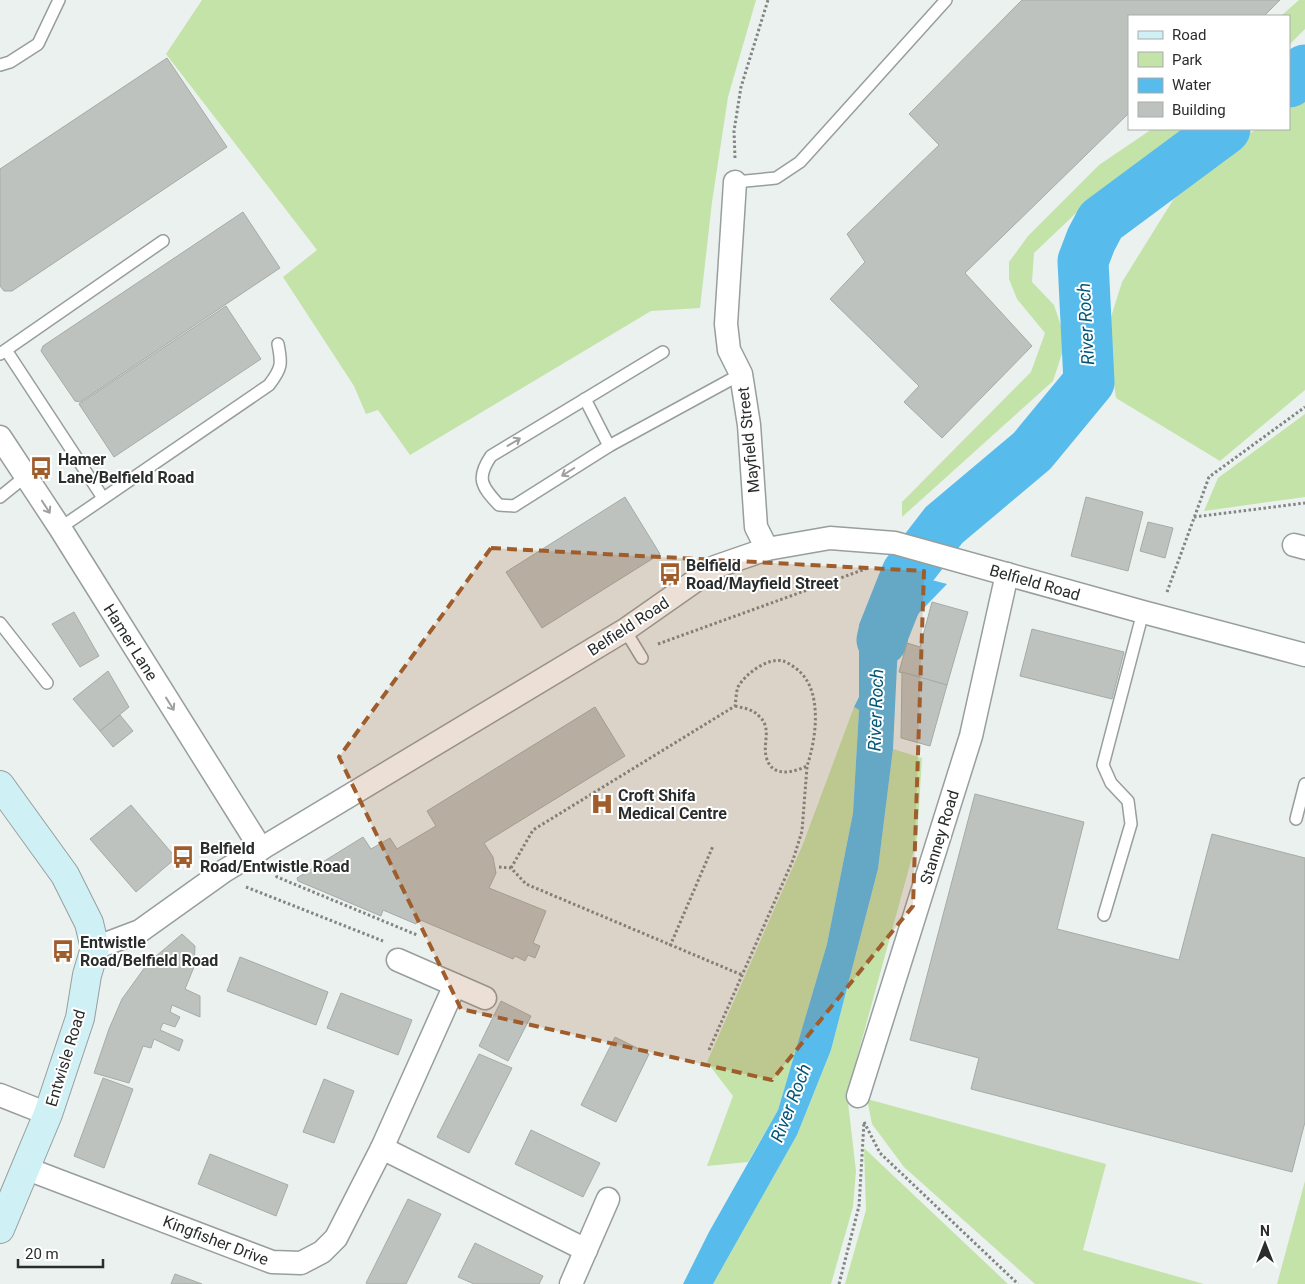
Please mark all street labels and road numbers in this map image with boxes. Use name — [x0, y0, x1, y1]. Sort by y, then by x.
street label: Mayfield Street — [733, 386, 764, 494]
street label: Belfield Road — [987, 560, 1082, 604]
street label: Belfield Road — [584, 593, 673, 660]
street label: Hamer Lane — [100, 600, 162, 684]
street label: Stanney Road — [916, 788, 963, 887]
street label: Entwisle Road — [42, 1007, 89, 1109]
street label: Kingfisher Drive — [160, 1212, 271, 1269]

